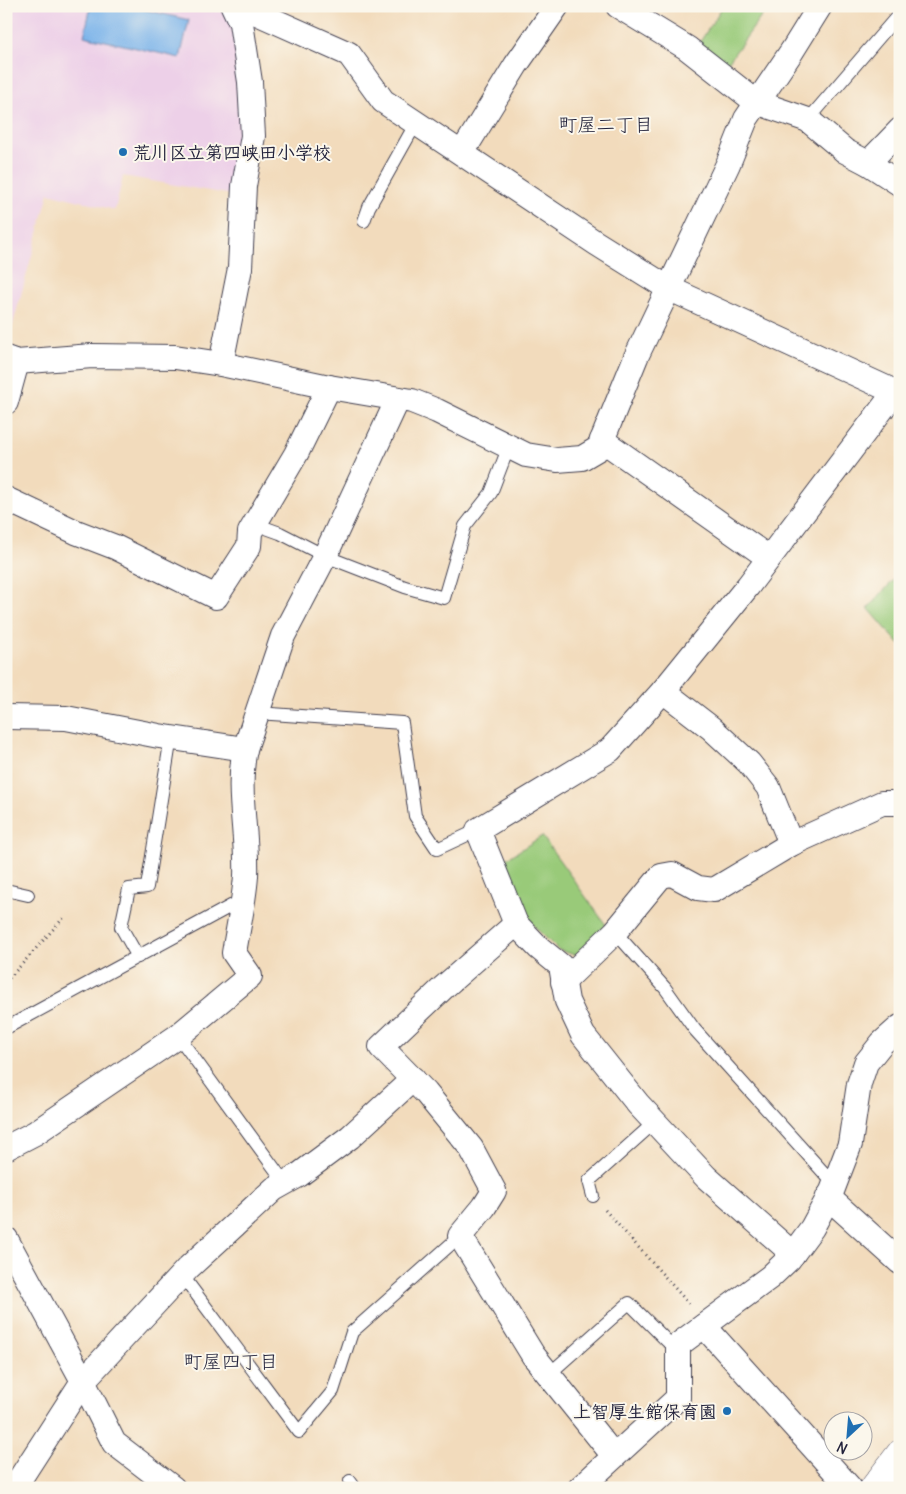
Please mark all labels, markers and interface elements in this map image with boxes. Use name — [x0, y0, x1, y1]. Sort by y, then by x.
district label: 町屋二丁目 — [558, 112, 654, 136]
place label: 荒川区立第四峡田小学校 — [133, 141, 331, 164]
marker: 荒川区立第四峡田小学校 — [117, 146, 129, 158]
district label: 町屋四丁目 — [183, 1349, 279, 1373]
place label: 上智厚生館保育園 — [573, 1400, 717, 1423]
marker: 上智厚生館保育園 — [721, 1405, 733, 1417]
north arrow — [824, 1412, 874, 1462]
text: N — [834, 1437, 851, 1458]

